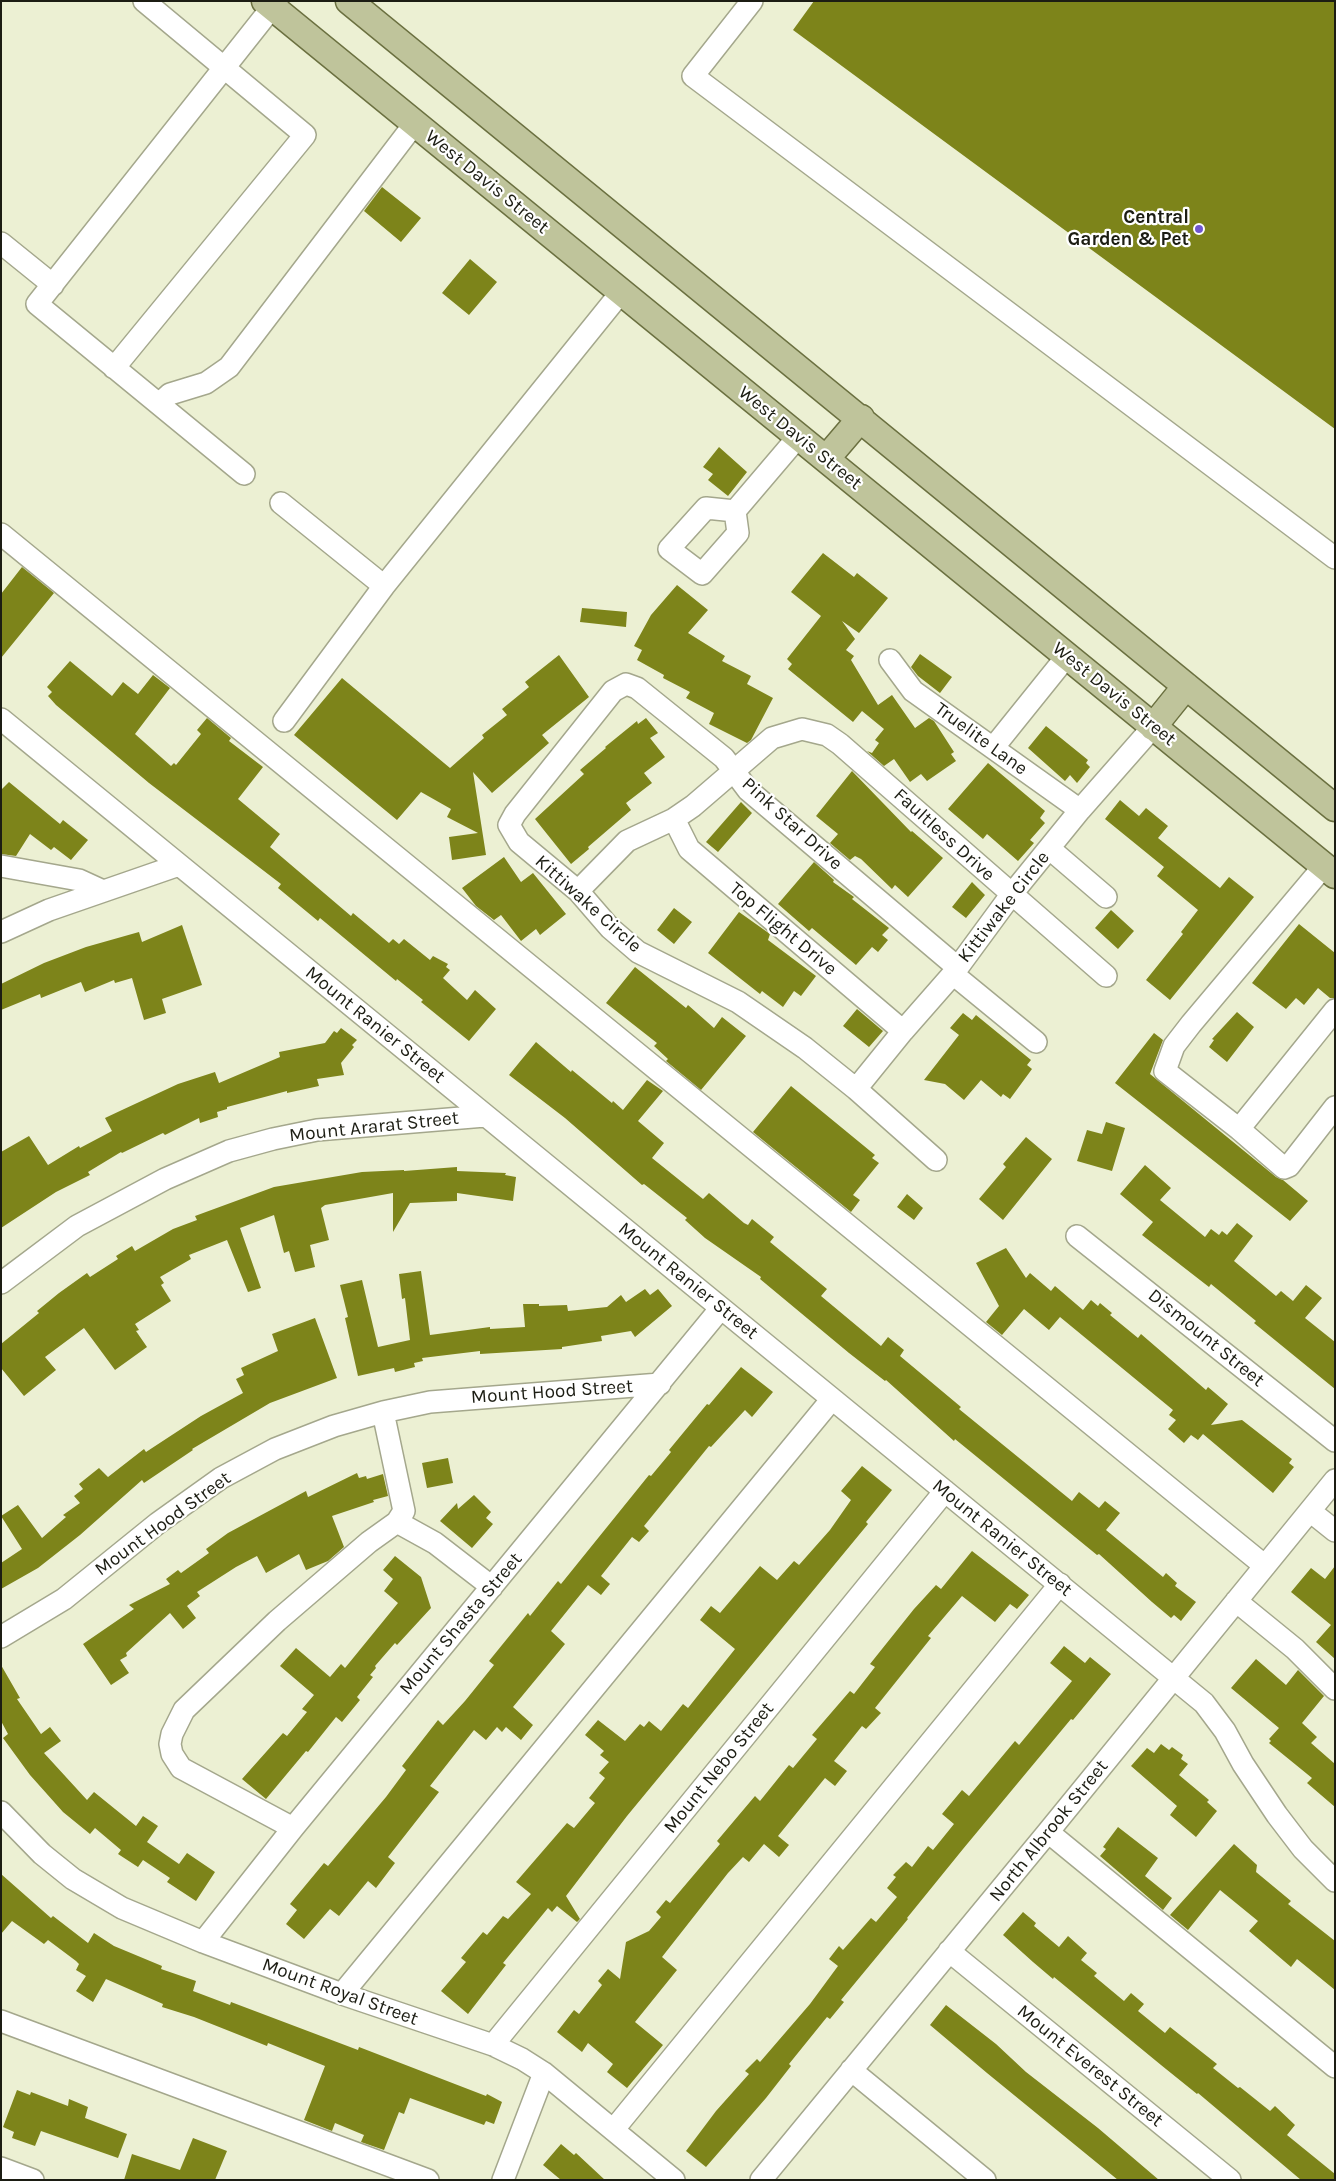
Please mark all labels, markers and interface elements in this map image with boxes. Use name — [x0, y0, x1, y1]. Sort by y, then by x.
street label: West Davis Street — [421, 125, 553, 239]
place label: Central Garden & Pet — [1067, 207, 1189, 251]
marker: Central Garden & Pet — [1193, 223, 1205, 235]
street label: West Davis Street — [734, 381, 866, 495]
street label: West Davis Street — [1048, 637, 1180, 751]
street label: Truelite Lane — [930, 698, 1032, 780]
street label: Pink Star Drive — [737, 773, 847, 875]
street label: Faultless Drive — [889, 784, 999, 886]
street label: Kittiwake Circle — [953, 847, 1055, 967]
street label: Kittiwake Circle — [530, 850, 646, 958]
street label: Top Flight Drive — [725, 877, 841, 981]
street label: Mount Ranier Street — [300, 962, 450, 1088]
street label: Mount Ararat Street — [288, 1107, 460, 1147]
street label: Mount Ranier Street — [613, 1218, 763, 1344]
street label: Dismount Street — [1143, 1284, 1269, 1392]
street label: Mount Hood Street — [470, 1375, 634, 1409]
street label: Mount Hood Street — [91, 1467, 235, 1581]
street label: Mount Ranier Street — [927, 1475, 1077, 1601]
street label: Mount Shasta Street — [395, 1548, 527, 1700]
street label: Mount Nebo Street — [659, 1698, 779, 1838]
street label: North Albrook Street — [985, 1755, 1113, 1907]
street label: Mount Royal Street — [259, 1953, 421, 2031]
street label: Mount Everest Street — [1012, 2000, 1168, 2132]

